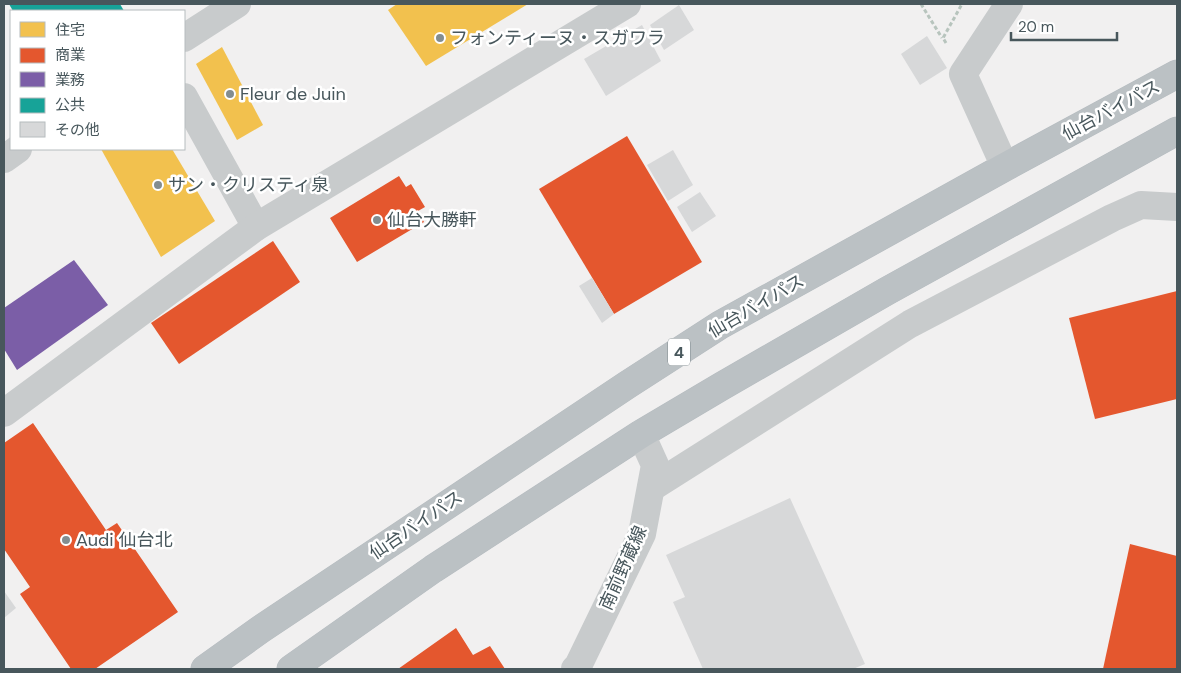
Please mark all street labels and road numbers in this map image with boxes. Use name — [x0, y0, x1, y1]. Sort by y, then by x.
street label: 仙台バイパス — [1058, 74, 1164, 146]
street label: 仙台バイパス — [703, 269, 809, 343]
road number: 4 — [668, 338, 690, 366]
street label: 仙台バイパス — [365, 485, 467, 565]
street label: 南前野蔵線 — [594, 522, 652, 614]

